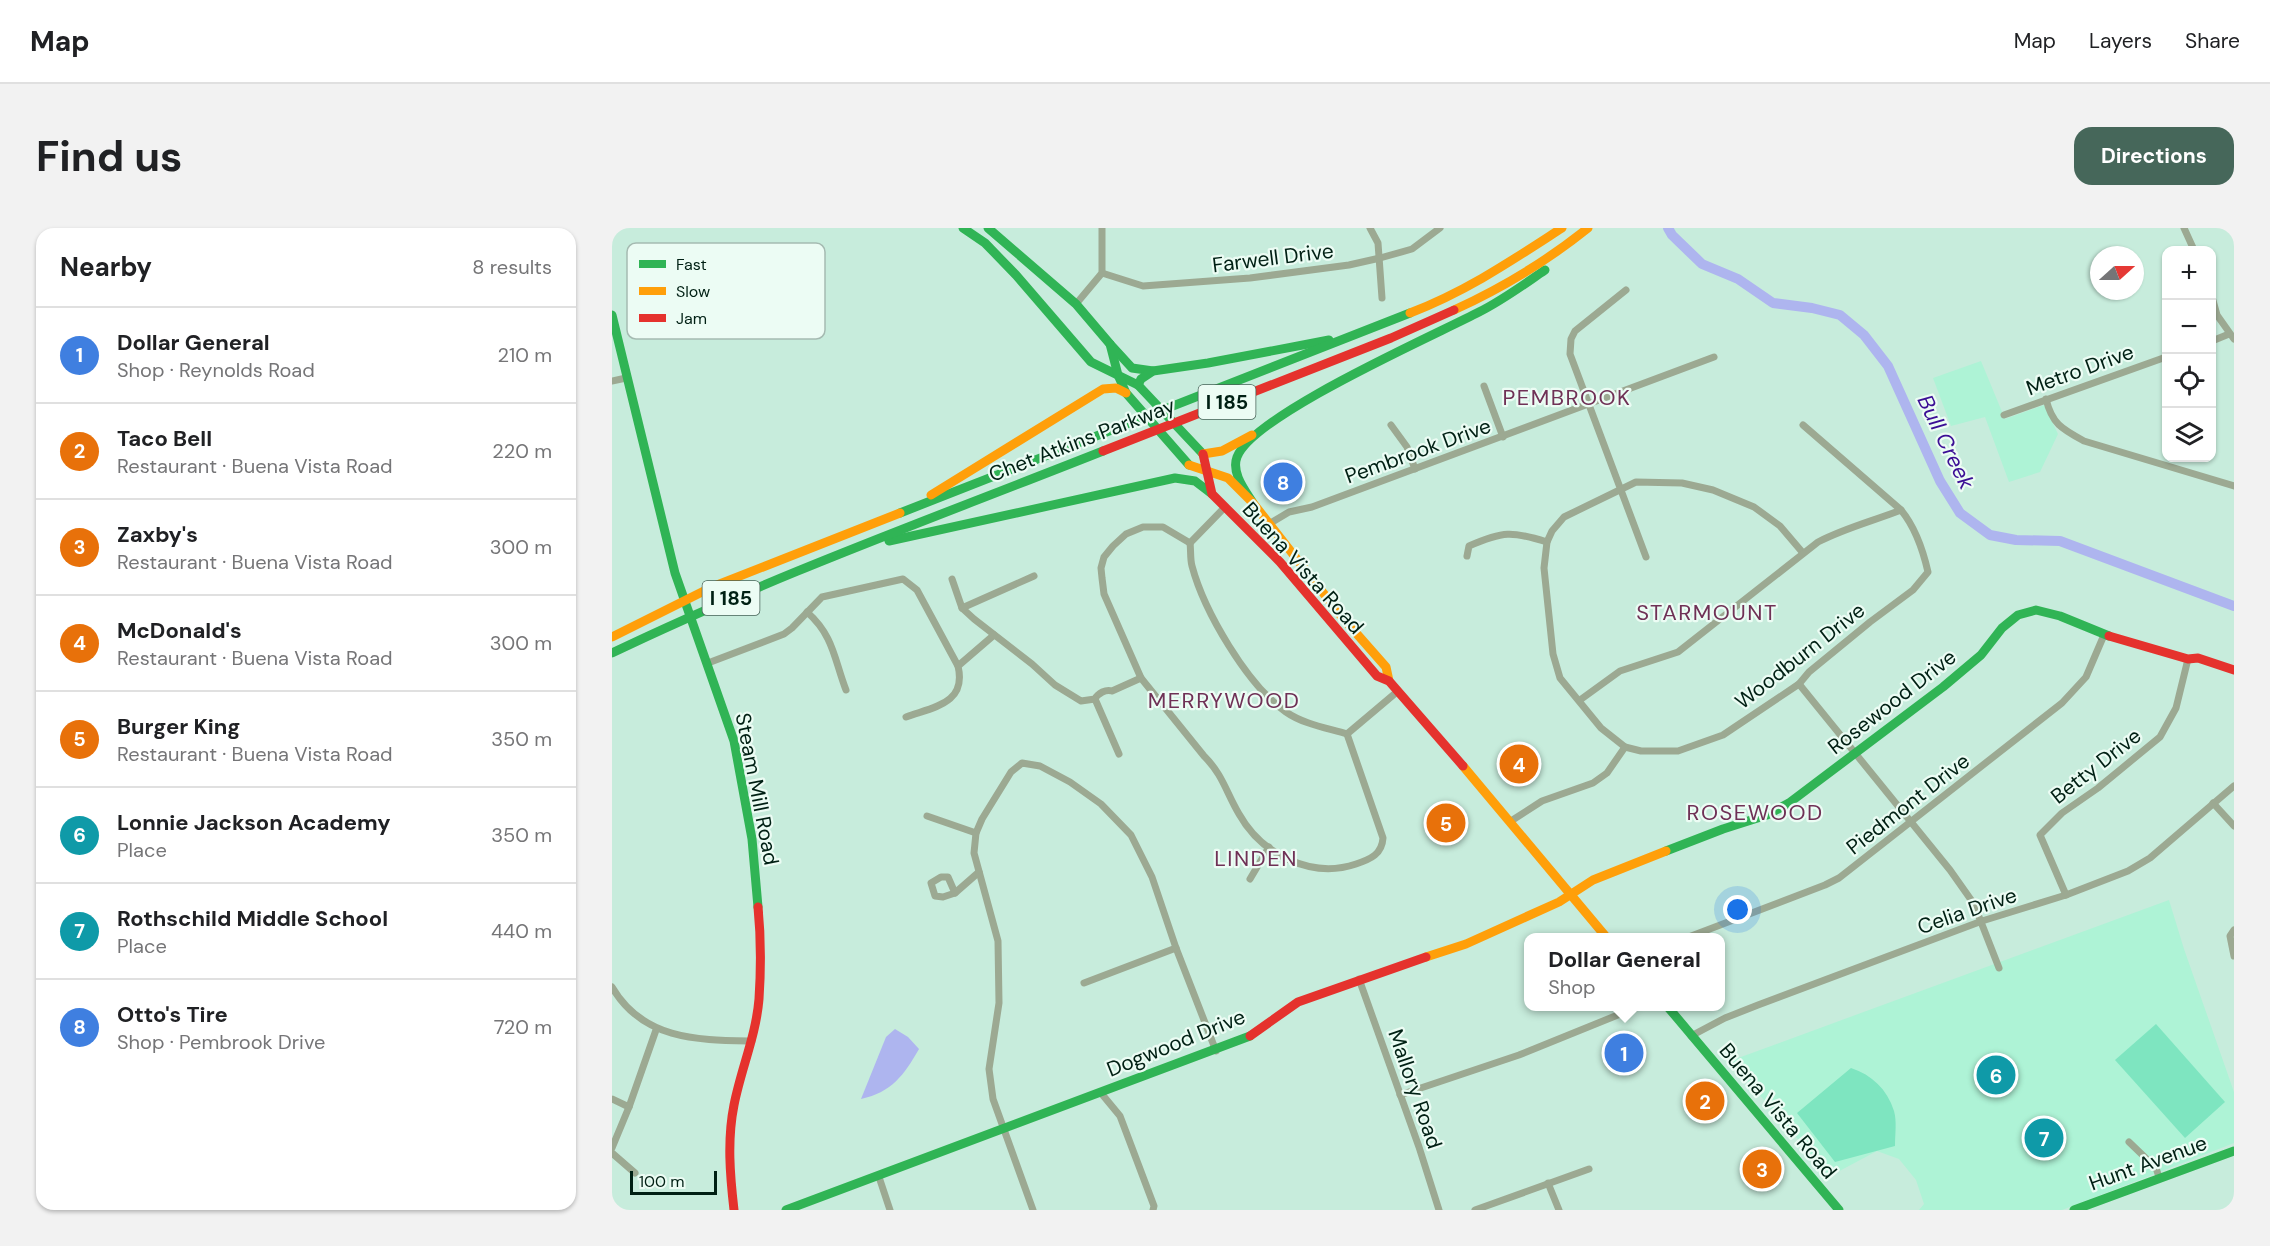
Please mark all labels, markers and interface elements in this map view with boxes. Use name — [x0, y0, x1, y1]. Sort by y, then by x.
text: Map — [30, 23, 90, 60]
text: Map — [2014, 27, 2056, 55]
text: Layers — [2089, 27, 2152, 55]
text: Share — [2185, 27, 2240, 55]
button: Directions — [2074, 127, 2234, 185]
text: Find us — [36, 129, 182, 184]
street label: Farwell Drive — [1211, 237, 1335, 279]
legend — [627, 243, 825, 339]
north arrow — [2090, 246, 2144, 300]
map controls — [2162, 246, 2216, 462]
button: + — [2162, 246, 2216, 300]
text: Nearby — [60, 250, 152, 284]
text: 8 results — [472, 254, 552, 280]
text: Fast — [676, 254, 707, 275]
text: Slow — [676, 281, 710, 302]
button: − — [2162, 300, 2216, 354]
text: Jam — [676, 308, 707, 329]
text: Dollar General — [117, 328, 270, 357]
street label: Metro Drive — [2022, 338, 2138, 402]
text: 1 — [76, 342, 83, 368]
text: 210 m — [497, 342, 552, 368]
button: locate — [2162, 354, 2216, 408]
text: Shop · Reynolds Road — [117, 357, 315, 383]
district label: PEMBROOK — [1503, 383, 1631, 412]
road number: I 185 — [1198, 385, 1256, 419]
water label: Bull Creek — [1911, 390, 1982, 495]
street label: Chet Atkins Parkway — [985, 391, 1180, 488]
button: layers — [2162, 408, 2216, 462]
street label: Pembrook Drive — [1341, 412, 1495, 490]
text: Taco Bell — [117, 424, 212, 453]
text: 2 — [74, 438, 85, 464]
text: 220 m — [492, 438, 552, 464]
text: Restaurant · Buena Vista Road — [117, 453, 393, 479]
pin: 8 — [1264, 460, 1302, 504]
street label: Buena Vista Road — [1236, 496, 1370, 640]
text: Zaxby's — [117, 520, 198, 549]
text: 3 — [73, 534, 86, 560]
text: 300 m — [490, 534, 552, 560]
text: Restaurant · Buena Vista Road — [117, 549, 393, 575]
road number: I 185 — [702, 581, 760, 615]
street label: Woodburn Drive — [1729, 596, 1871, 716]
district label: STARMOUNT — [1636, 598, 1778, 627]
text: McDonald's — [117, 616, 242, 645]
text: 4 — [73, 630, 86, 656]
text: 300 m — [490, 630, 552, 656]
street label: Rosewood Drive — [1822, 643, 1962, 761]
text: Restaurant · Buena Vista Road — [117, 645, 393, 671]
district label: MERRYWOOD — [1148, 686, 1300, 715]
street label: Steam Mill Road — [729, 711, 785, 867]
text: Burger King — [117, 712, 241, 741]
street label: Betty Drive — [2045, 722, 2147, 810]
text: 5 — [73, 726, 86, 752]
text: 350 m — [491, 726, 552, 752]
text: Restaurant · Buena Vista Road — [117, 741, 393, 767]
pin: 4 — [1500, 742, 1538, 786]
street label: Piedmont Drive — [1841, 747, 1975, 861]
district label: ROSEWOOD — [1686, 798, 1824, 827]
pin: 5 — [1426, 800, 1466, 846]
text: Lonnie Jackson Academy — [117, 808, 391, 837]
text: 6 — [73, 822, 86, 848]
text: 350 m — [491, 822, 552, 848]
text: Place — [117, 837, 167, 863]
district label: LINDEN — [1214, 844, 1298, 873]
street label: Celia Drive — [1914, 881, 2021, 941]
your location — [1723, 895, 1752, 924]
text: Rothschild Middle School — [117, 904, 388, 933]
text: 7 — [74, 918, 85, 944]
text: 440 m — [491, 918, 552, 944]
text: Place — [117, 933, 167, 959]
popup — [1524, 933, 1725, 1011]
text: Dollar General — [1548, 945, 1701, 974]
text: Shop — [1548, 974, 1596, 1000]
text: Otto's Tire — [117, 1000, 228, 1029]
street label: Dogwood Drive — [1103, 1002, 1250, 1084]
text: 8 — [73, 1014, 86, 1040]
text: 720 m — [494, 1014, 552, 1040]
street label: Mallory Road — [1381, 1025, 1449, 1153]
text: Shop · Pembrook Drive — [117, 1029, 325, 1055]
pin: 1 — [1604, 1030, 1644, 1076]
street label: Buena Vista Road — [1713, 1037, 1843, 1185]
pin: 6 — [1976, 1052, 2016, 1098]
pin: 2 — [1686, 1078, 1724, 1124]
pin: 7 — [2024, 1116, 2064, 1160]
street label: Hunt Avenue — [2085, 1129, 2211, 1197]
pin: 3 — [1742, 1146, 1782, 1192]
scale bar — [630, 1168, 717, 1196]
text: 100 m — [639, 1171, 684, 1192]

